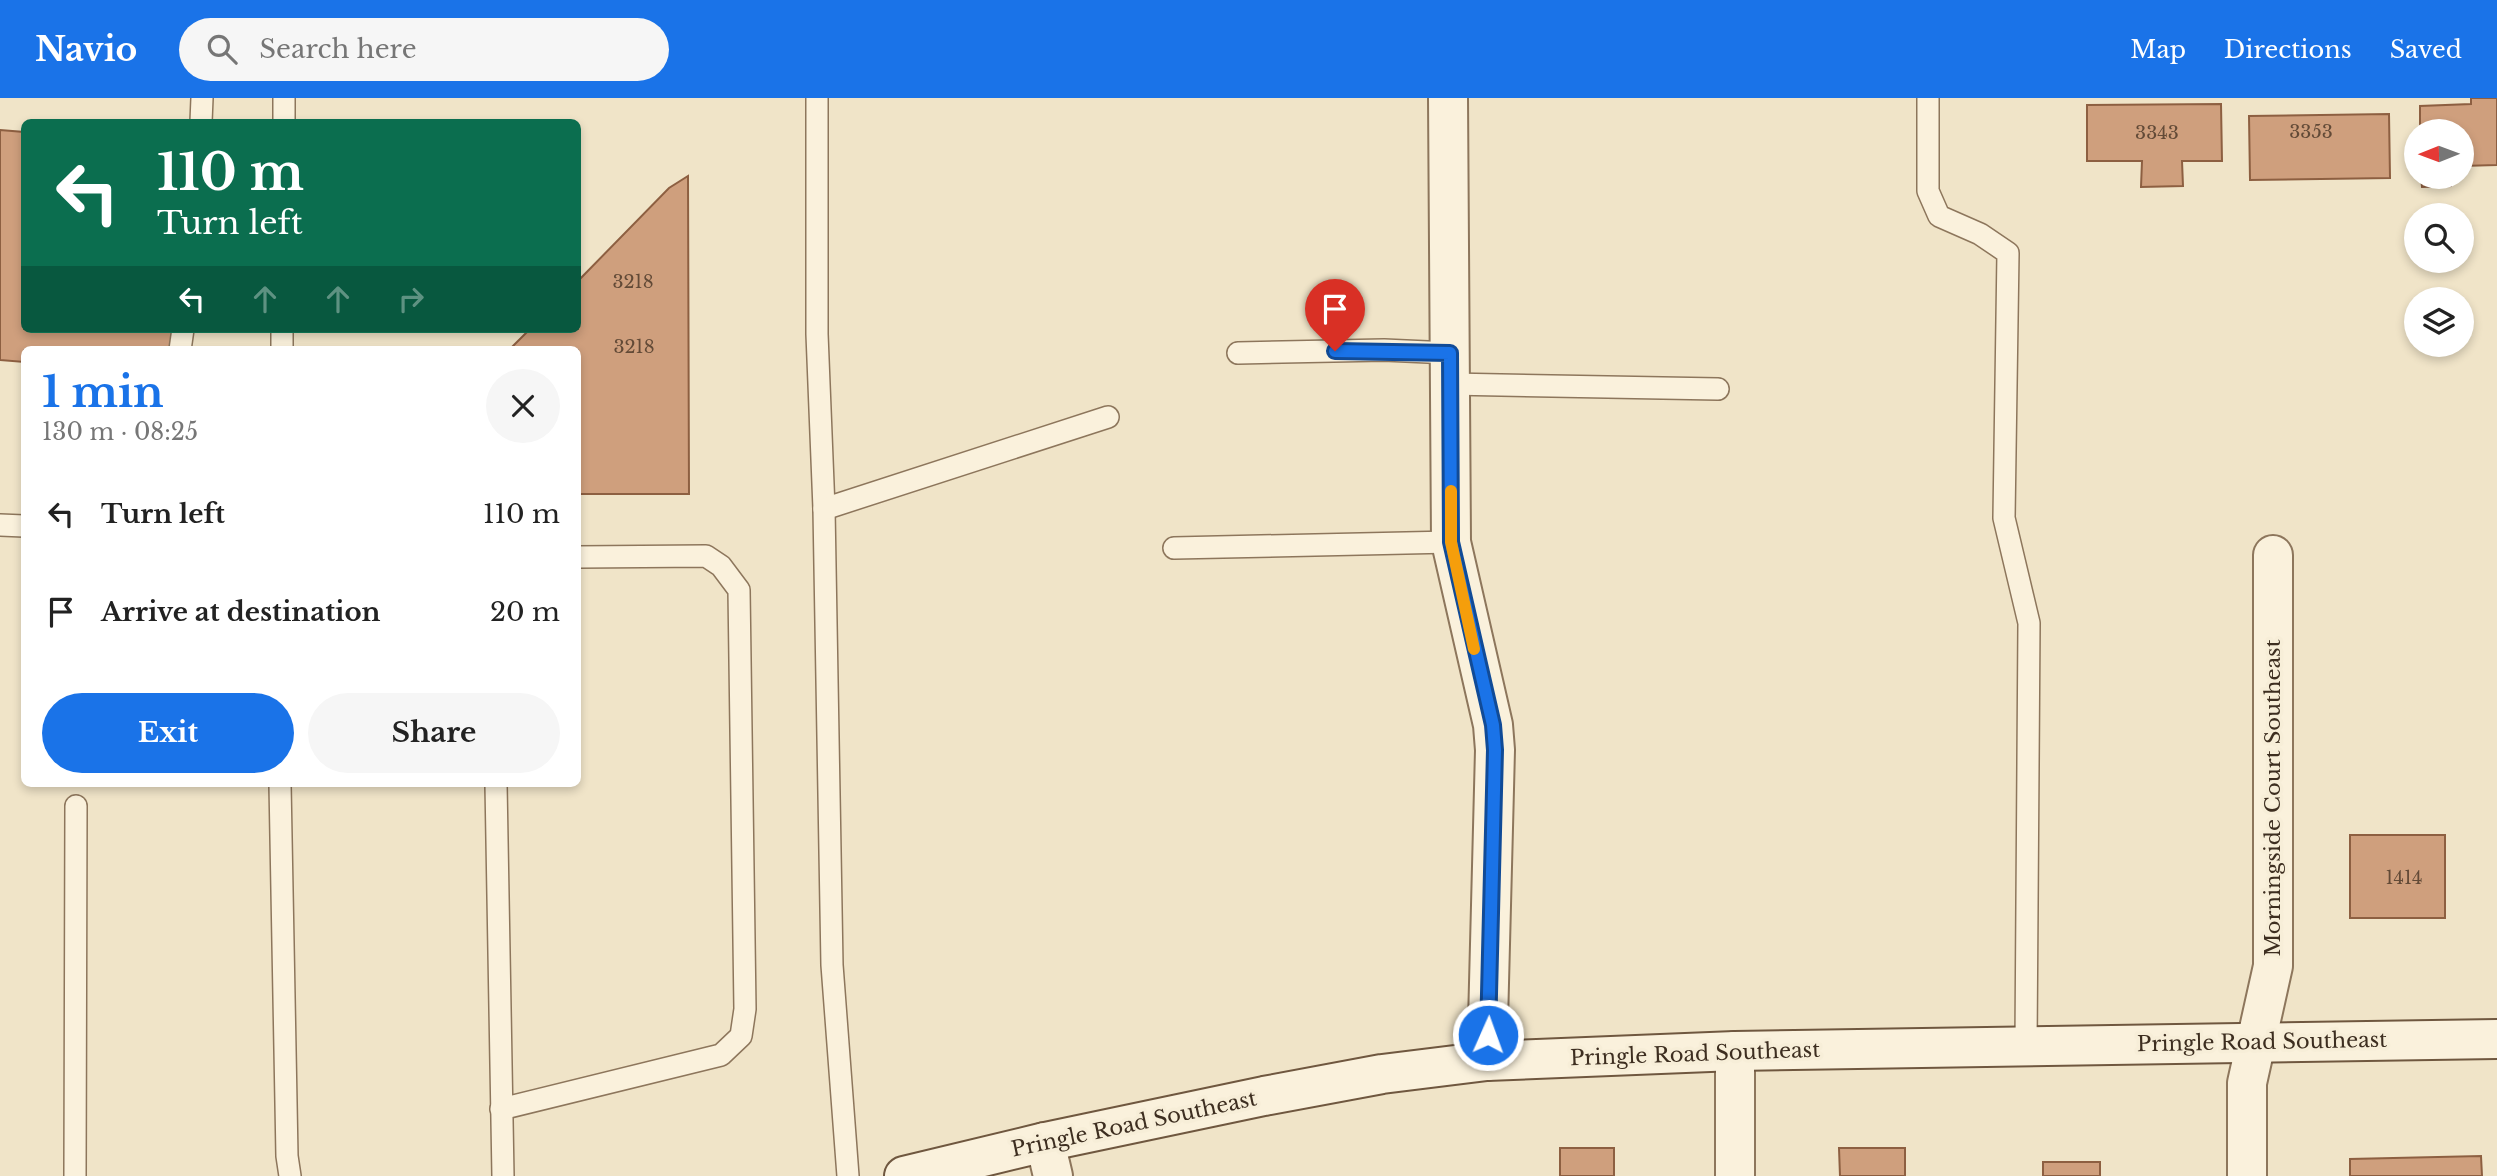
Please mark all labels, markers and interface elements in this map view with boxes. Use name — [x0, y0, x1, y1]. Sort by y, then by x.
search box — [179, 18, 669, 81]
text: Navio — [35, 29, 137, 70]
icon: search — [203, 30, 241, 68]
text: Search here — [259, 33, 417, 65]
text: Map — [2130, 35, 2186, 64]
text: Directions — [2224, 35, 2352, 64]
text: Saved — [2390, 35, 2462, 64]
north arrow — [2404, 119, 2474, 189]
map controls — [2404, 119, 2474, 357]
house number: 3353 — [2289, 121, 2333, 143]
house number: 3343 — [2135, 122, 2179, 144]
text: 110 m — [157, 142, 304, 203]
icon: left — [42, 147, 133, 238]
text: Turn left — [157, 203, 303, 243]
button: search — [2404, 203, 2474, 273]
house number: 3218 — [612, 271, 654, 293]
pin — [1305, 279, 1365, 351]
icon: left — [173, 280, 211, 318]
icon: ahead — [246, 280, 284, 318]
icon: ahead — [319, 280, 357, 318]
icon: right — [392, 280, 430, 318]
button: layers — [2404, 287, 2474, 357]
icon: arrive — [1316, 290, 1354, 328]
house number: 3218 — [613, 336, 655, 358]
text: 1 min — [42, 366, 164, 418]
button: close — [486, 369, 560, 443]
text: 130 m · 08:25 — [42, 418, 198, 446]
icon: left — [42, 495, 80, 533]
text: Turn left — [101, 498, 225, 530]
text: 110 m — [483, 498, 560, 530]
icon: arrive — [42, 593, 80, 631]
text: Arrive at destination — [101, 596, 381, 628]
text: 20 m — [490, 596, 560, 628]
street label: Morningside Court Southeast — [2260, 639, 2286, 957]
button: Exit — [42, 693, 294, 773]
button: Share — [308, 693, 560, 773]
house number: 1414 — [2385, 867, 2423, 889]
position arrow — [1451, 998, 1525, 1072]
street label: Pringle Road Southeast — [2137, 1027, 2387, 1057]
street label: Pringle Road Southeast — [1569, 1037, 1821, 1071]
street label: Pringle Road Southeast — [1009, 1085, 1259, 1163]

